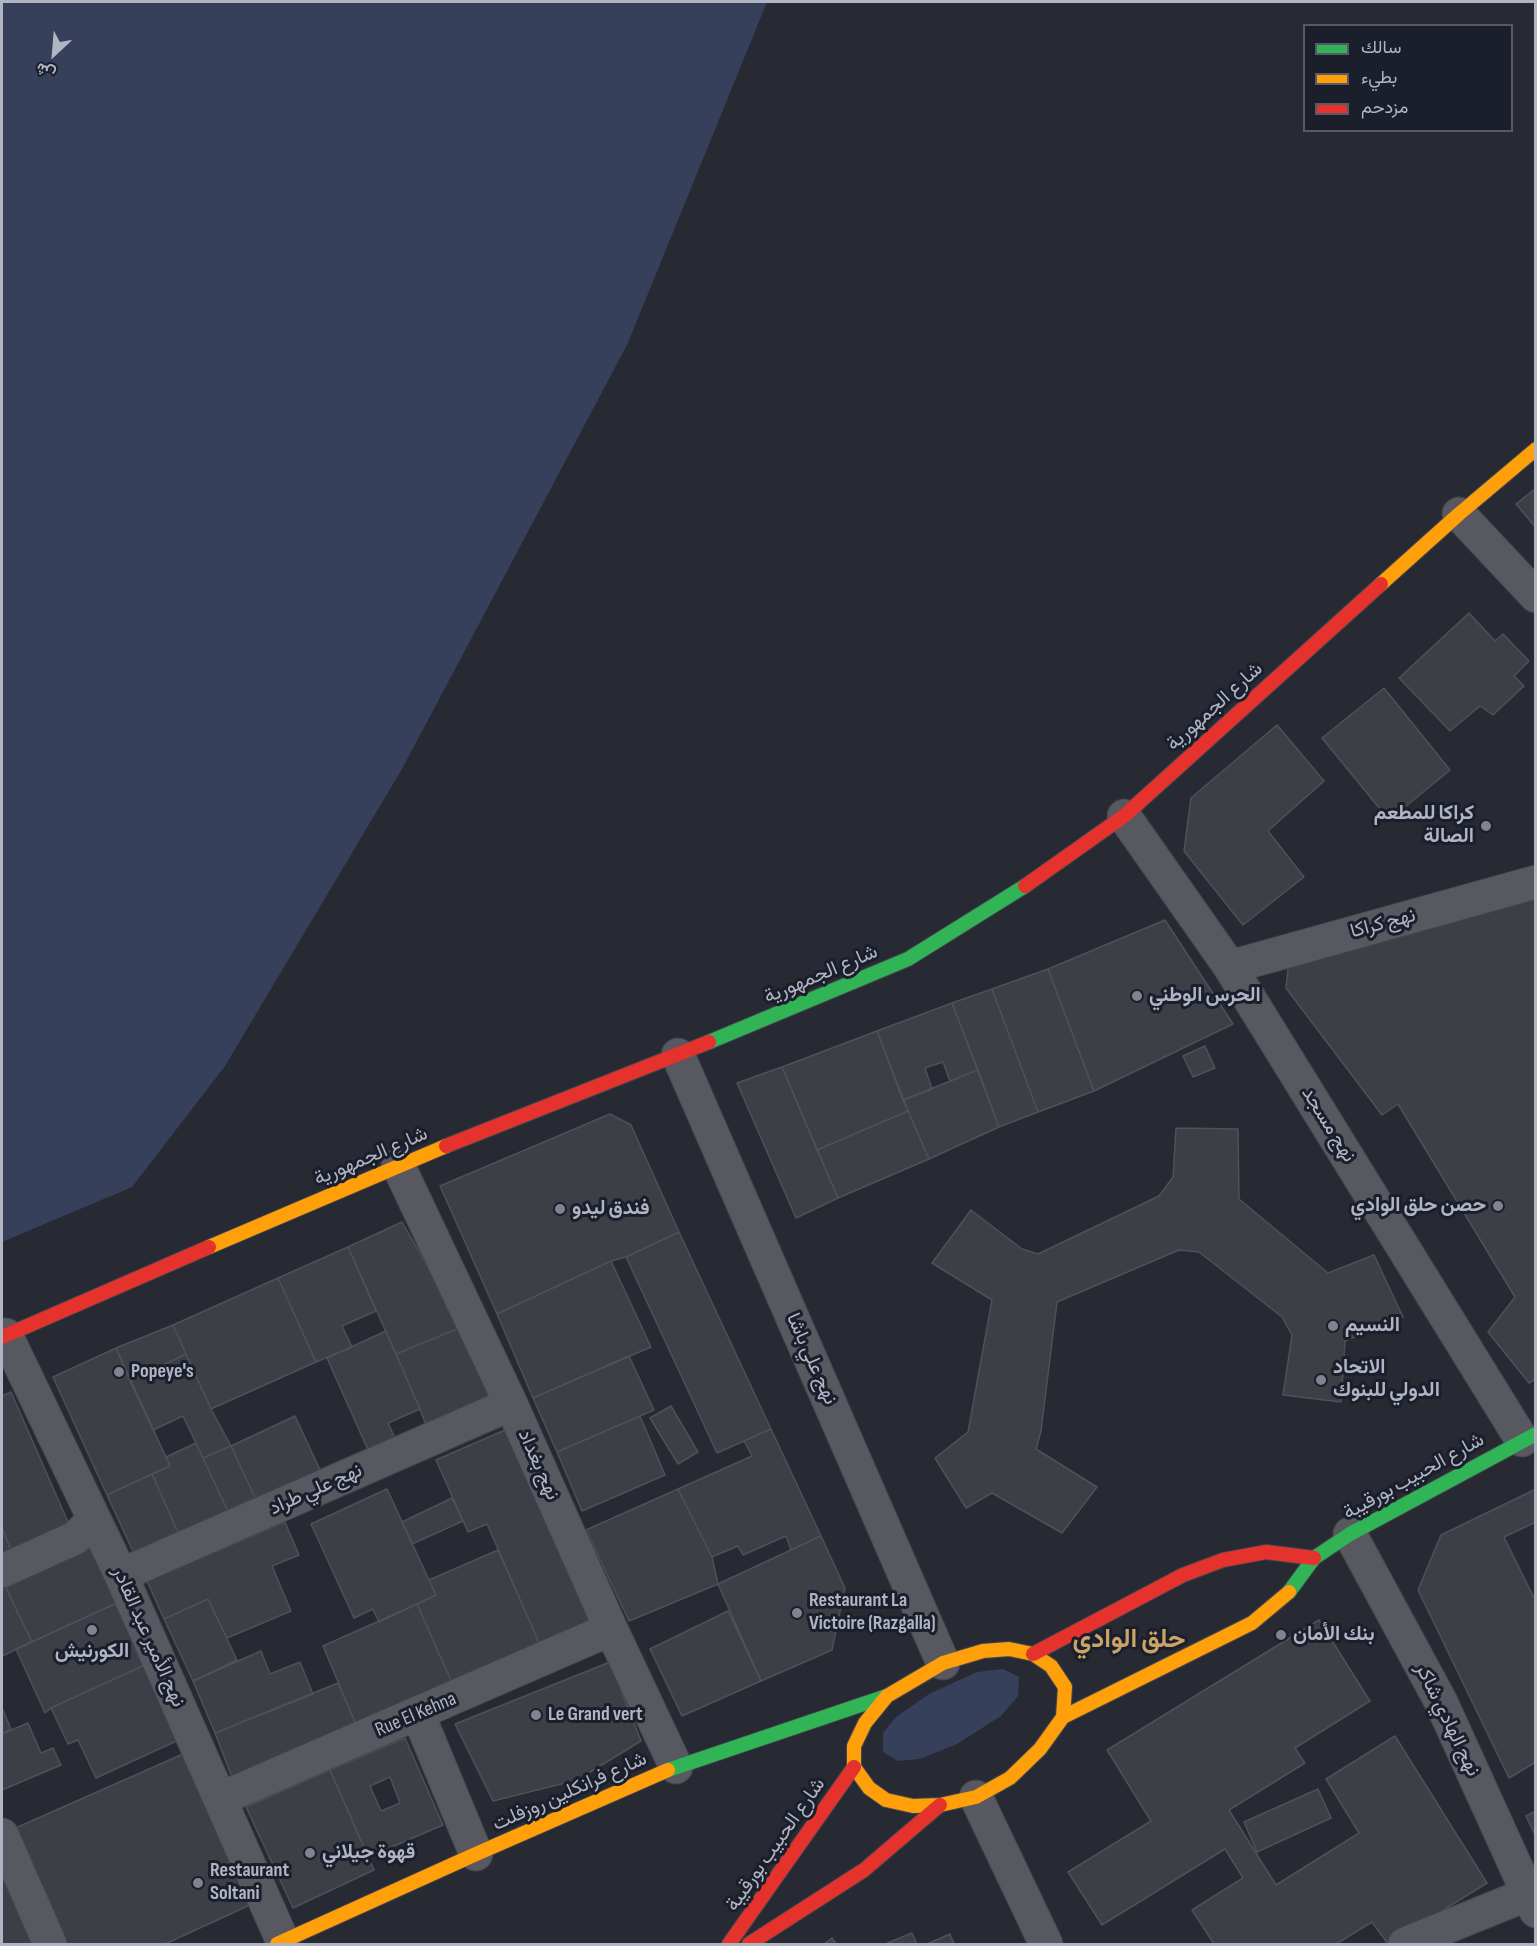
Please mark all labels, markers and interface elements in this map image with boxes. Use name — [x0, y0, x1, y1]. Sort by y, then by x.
north arrow — [24, 24, 84, 84]
legend — [1303, 24, 1513, 132]
text: سالك — [1361, 37, 1401, 58]
text: ش — [33, 58, 59, 83]
text: بطيء — [1361, 67, 1397, 88]
text: مزدحم — [1361, 97, 1408, 118]
street label: شارع الجمهورية — [1162, 658, 1268, 756]
place label: كراكا للمطعم الصالة — [1374, 802, 1474, 849]
marker: كراكا للمطعم الصالة — [1479, 819, 1493, 833]
street label: نهج كراكا — [1348, 904, 1418, 944]
street label: شارع الجمهورية — [761, 940, 881, 1010]
place label: الحرس الوطني — [1149, 984, 1261, 1008]
marker: الحرس الوطني — [1130, 989, 1144, 1003]
street label: نهج مسجد — [1295, 1083, 1361, 1167]
street label: شارع الجمهورية — [311, 1122, 431, 1192]
place label: حصن حلق الوادي — [1351, 1194, 1486, 1218]
place label: فندق ليدو — [572, 1197, 650, 1221]
marker: حصن حلق الوادي — [1491, 1199, 1505, 1213]
marker: فندق ليدو — [553, 1202, 567, 1216]
street label: نهج علي باشا — [780, 1309, 842, 1409]
place label: النسيم — [1345, 1314, 1400, 1338]
marker: النسيم — [1326, 1319, 1340, 1333]
place label: الاتحاد الدولي للبنوك — [1333, 1356, 1440, 1403]
place label: Popeye's — [131, 1360, 194, 1384]
marker: Popeye's — [112, 1365, 126, 1379]
marker: الاتحاد الدولي للبنوك — [1314, 1373, 1328, 1387]
street label: نهج بغداد — [512, 1426, 564, 1504]
street label: شارع الحبيب بورقيبة — [1339, 1428, 1489, 1526]
street label: نهج علي طراد — [266, 1459, 366, 1521]
street label: نهج الأمير عبد القادر — [106, 1563, 190, 1711]
place label: Restaurant La Victoire (Razgalla) — [809, 1589, 936, 1636]
marker: Restaurant La Victoire (Razgalla) — [790, 1606, 804, 1620]
marker: الكورنيش — [85, 1623, 99, 1637]
place label: بنك الأمان — [1293, 1623, 1375, 1647]
district label: حلق الوادي — [1073, 1624, 1185, 1656]
marker: بنك الأمان — [1274, 1628, 1288, 1642]
place label: الكورنيش — [55, 1640, 129, 1664]
street label: نهج الهادي شاكر — [1409, 1660, 1485, 1780]
street label: Rue El Kehna — [372, 1687, 460, 1743]
place label: Le Grand vert — [548, 1703, 643, 1727]
marker: Le Grand vert — [529, 1708, 543, 1722]
street label: شارع فرانكلين روزفلت — [489, 1747, 651, 1837]
street label: شارع الحبيب بورقيبة — [721, 1774, 831, 1916]
place label: قهوة جيلاني — [322, 1841, 415, 1865]
marker: قهوة جيلاني — [303, 1846, 317, 1860]
place label: Restaurant Soltani — [210, 1859, 289, 1906]
marker: Restaurant Soltani — [191, 1876, 205, 1890]

